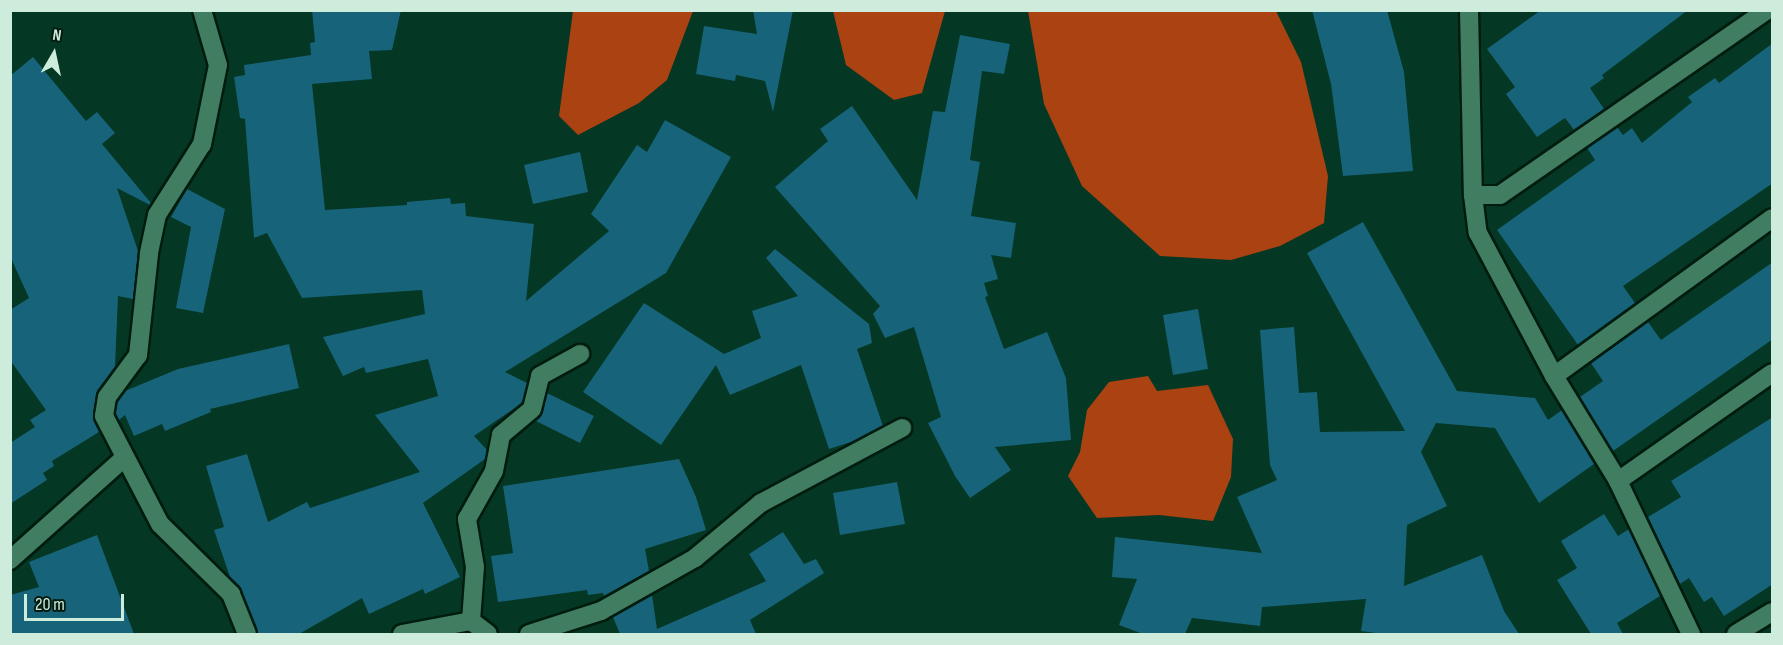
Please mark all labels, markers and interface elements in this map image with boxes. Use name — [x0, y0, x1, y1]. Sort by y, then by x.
north arrow — [24, 24, 84, 84]
text: N — [51, 26, 63, 46]
scale bar — [27, 582, 128, 620]
text: 20 m — [35, 594, 65, 615]

